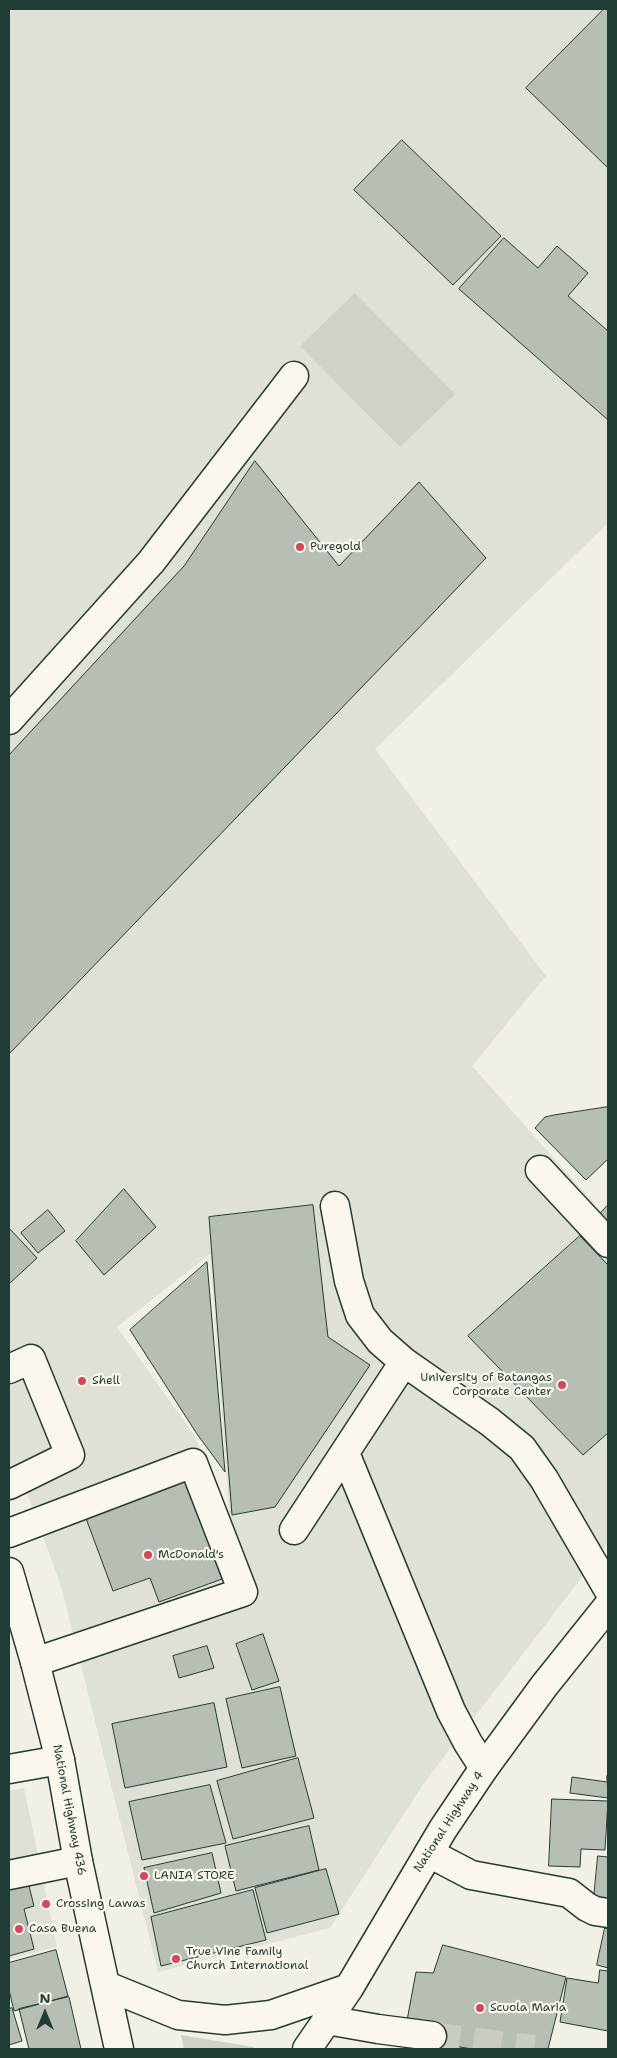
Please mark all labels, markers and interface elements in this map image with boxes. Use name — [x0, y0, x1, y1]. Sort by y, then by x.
place label: Puregold — [310, 540, 361, 554]
marker: Puregold — [294, 541, 306, 553]
place label: University of Batangas Corporate Center — [420, 1371, 552, 1399]
place label: Shell — [92, 1374, 120, 1388]
marker: Shell — [76, 1375, 88, 1387]
marker: University of Batangas Corporate Center — [556, 1379, 568, 1391]
place label: McDonald's — [158, 1548, 224, 1562]
marker: McDonald's — [142, 1549, 154, 1561]
street label: National Highway 436 — [49, 1743, 89, 1877]
street label: National Highway 4 — [411, 1769, 487, 1875]
place label: LANIA STORE — [154, 1869, 235, 1883]
marker: LANIA STORE — [138, 1870, 150, 1882]
place label: Crossing Lawas — [56, 1897, 146, 1911]
marker: Crossing Lawas — [40, 1898, 52, 1910]
place label: Casa Buena — [29, 1922, 96, 1936]
marker: Casa Buena — [13, 1923, 25, 1935]
place label: True Vine Family Church International — [186, 1945, 308, 1973]
marker: True Vine Family Church International — [170, 1953, 182, 1965]
north arrow — [20, 1988, 70, 2038]
text: N — [39, 1989, 51, 2007]
place label: Scuola Maria — [490, 2001, 566, 2015]
marker: Scuola Maria — [474, 2002, 486, 2014]

